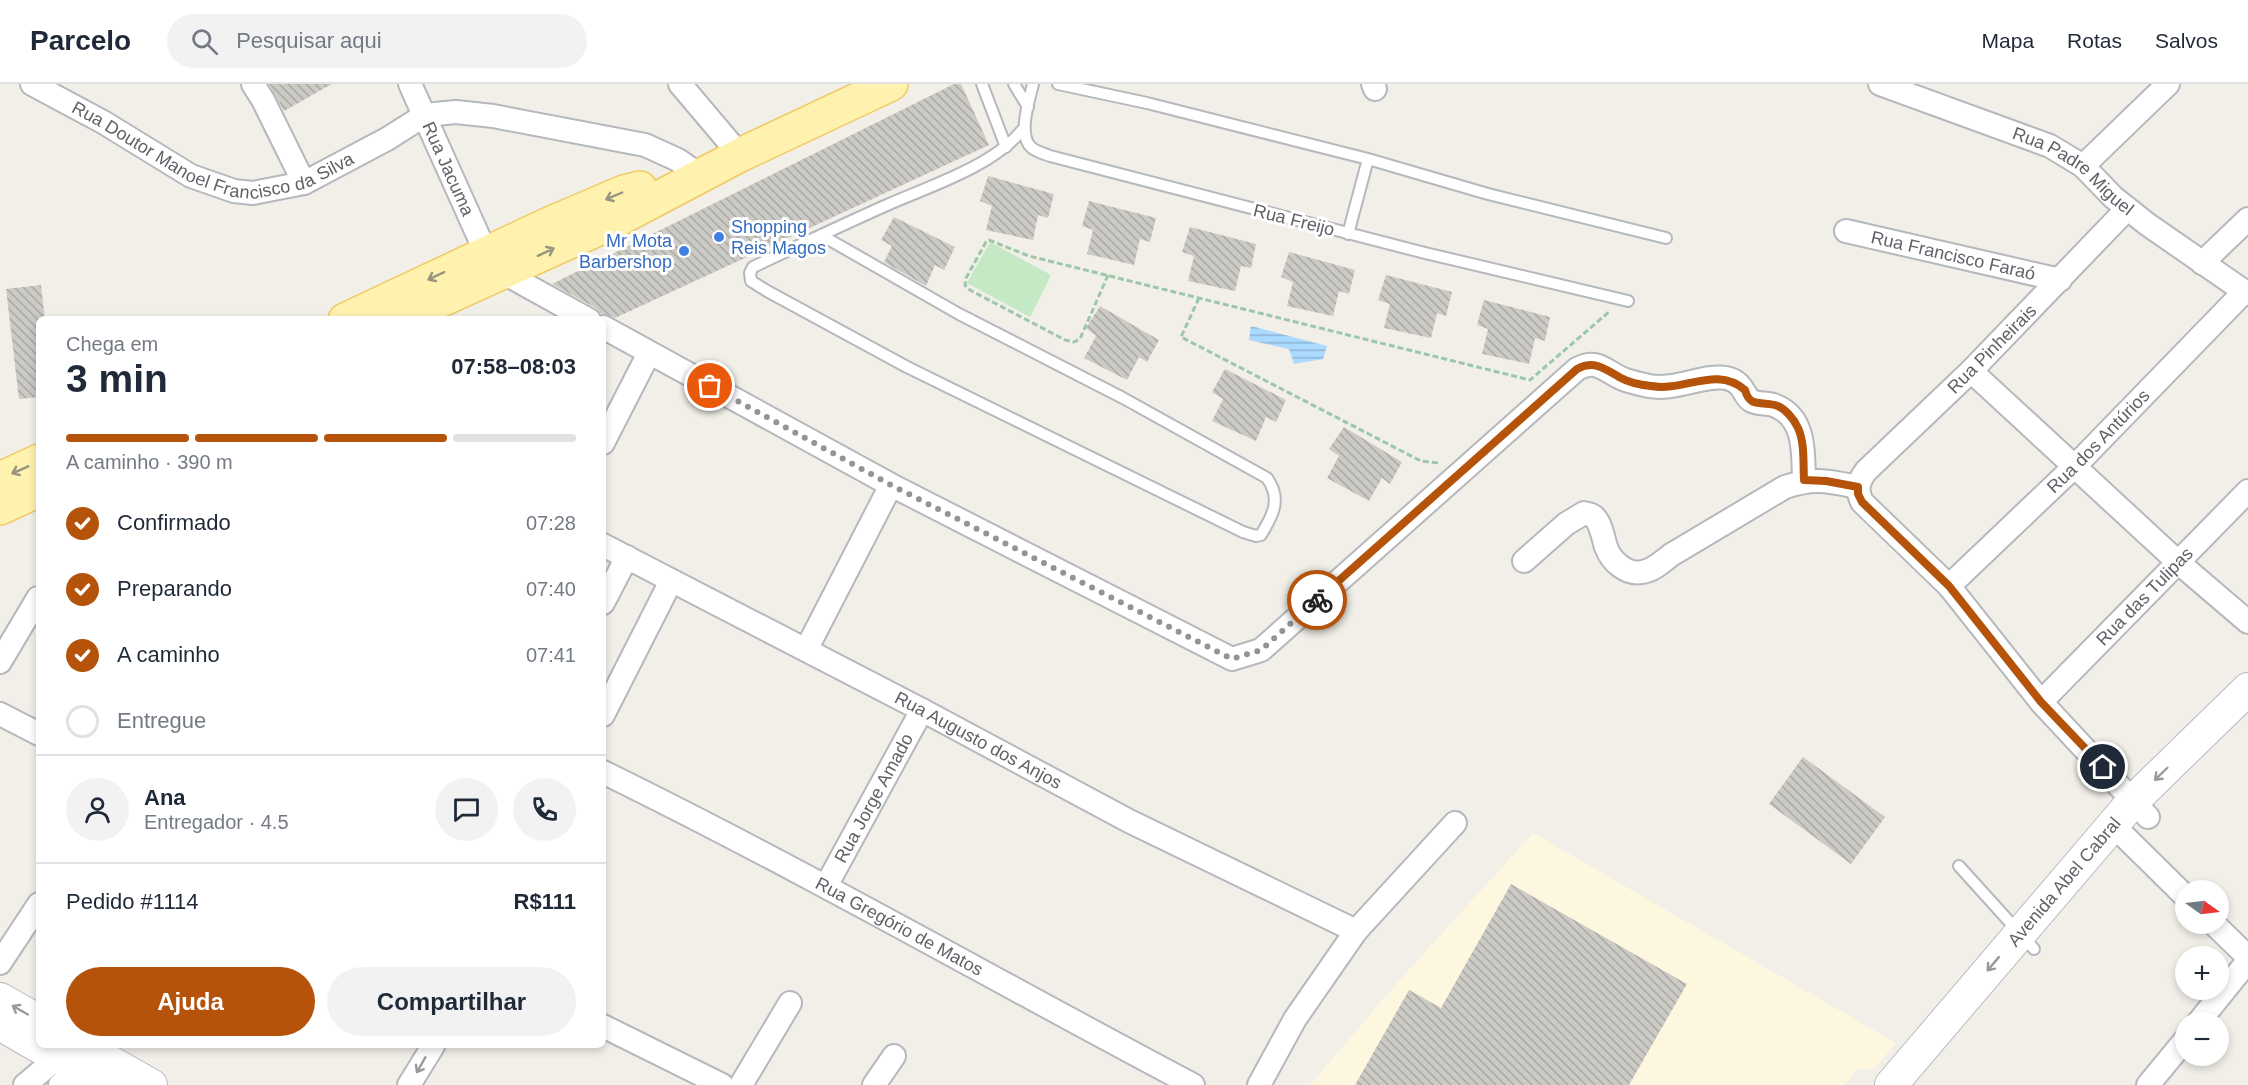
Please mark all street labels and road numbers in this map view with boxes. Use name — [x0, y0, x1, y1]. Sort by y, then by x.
street label: Rua Doutor Manoel Francisco da Silva — [69, 97, 358, 203]
street label: Rua Jacuma — [418, 119, 478, 220]
street label: Rua Padre Miguel — [2010, 123, 2138, 219]
street label: Rua Freijo — [1251, 200, 1337, 240]
street label: Rua Francisco Faraó — [1869, 227, 2037, 284]
street label: Rua Pinheirais — [1944, 301, 2040, 397]
street label: Rua dos Antúrios — [2043, 385, 2154, 497]
street label: Rua das Tulipas — [2092, 543, 2197, 649]
street label: Rua Augusto dos Anjos — [891, 688, 1065, 793]
street label: Rua Jorge Amado — [831, 730, 917, 866]
street label: Avenida Abel Cabral — [2004, 813, 2125, 950]
street label: Rua Gregório de Matos — [812, 873, 986, 980]

